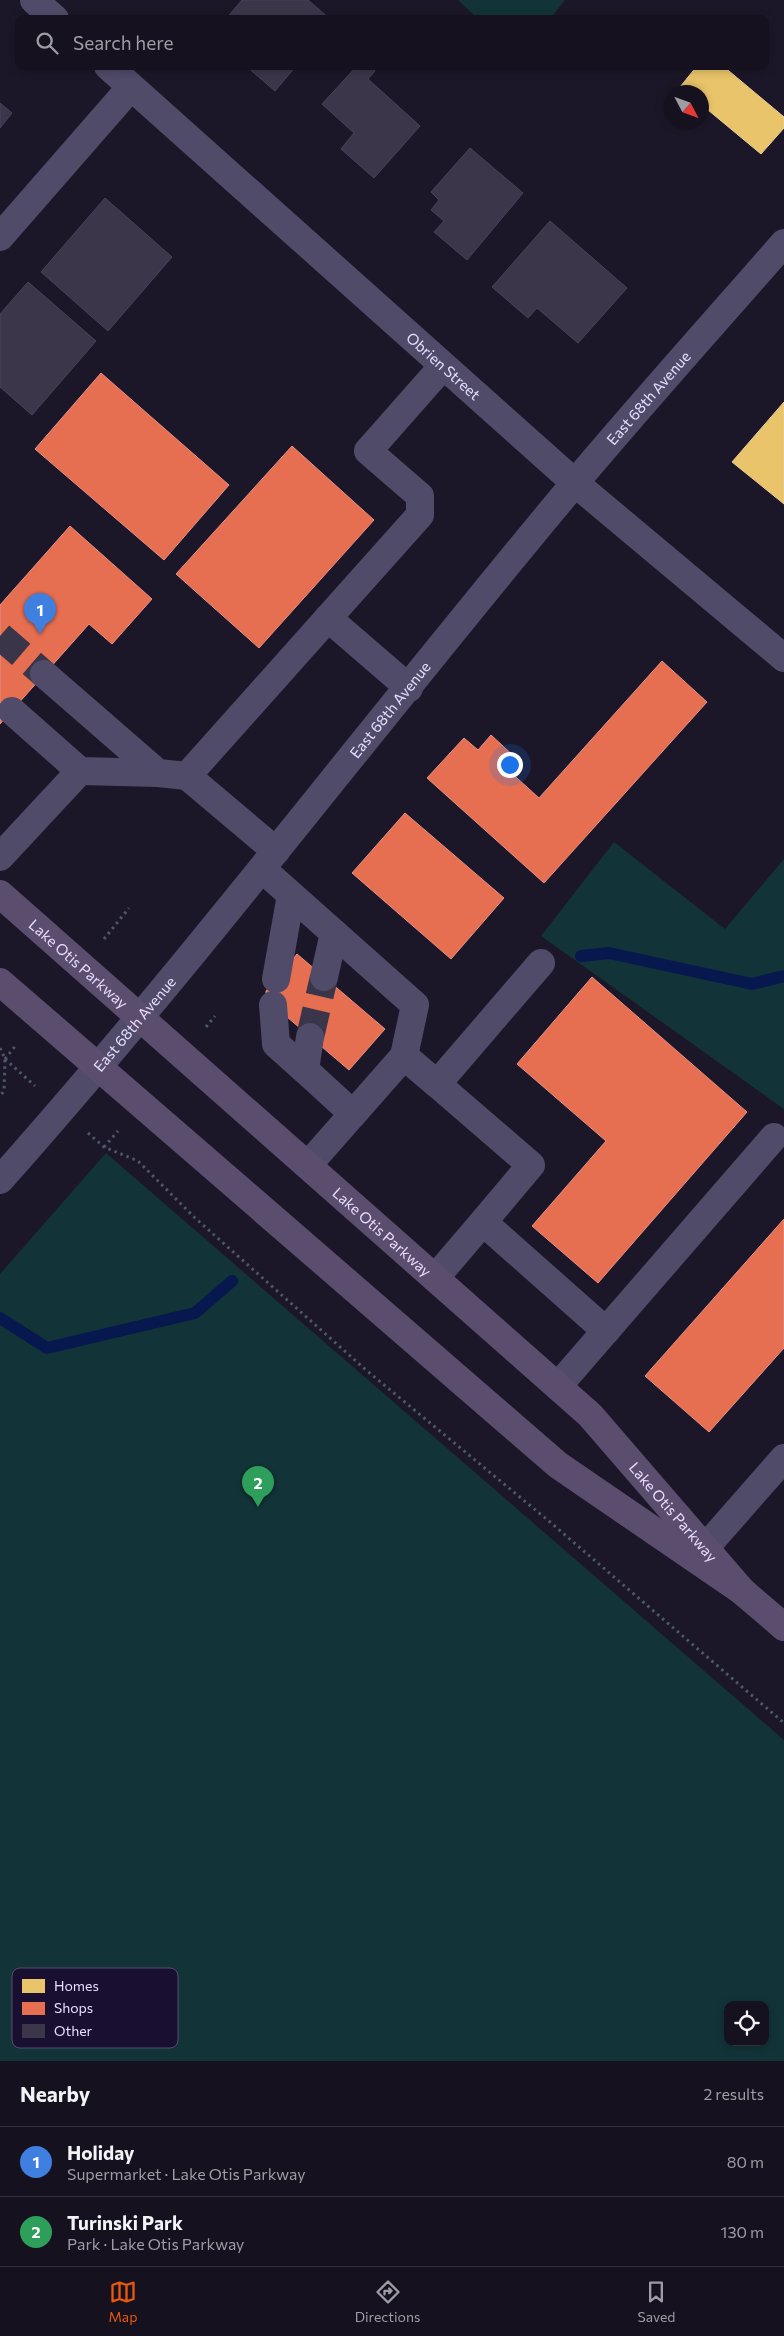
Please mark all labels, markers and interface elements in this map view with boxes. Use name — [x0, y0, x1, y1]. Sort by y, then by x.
search box — [15, 15, 769, 70]
icon: search — [33, 29, 61, 57]
text: Search here — [73, 31, 173, 54]
north arrow — [664, 85, 709, 130]
street label: Obrien Street — [403, 328, 484, 403]
street label: East 68th Avenue — [602, 347, 694, 448]
pin: 1 — [24, 593, 56, 634]
street label: East 68th Avenue — [346, 658, 434, 761]
your location — [497, 752, 523, 778]
street label: Lake Otis Parkway — [26, 915, 132, 1012]
street label: East 68th Avenue — [89, 972, 179, 1075]
street label: Lake Otis Parkway — [329, 1183, 436, 1280]
street label: Lake Otis Parkway — [626, 1458, 722, 1565]
pin: 2 — [242, 1466, 274, 1507]
legend — [12, 1968, 178, 2048]
text: Homes — [54, 1977, 99, 1994]
text: Shops — [54, 1999, 93, 2016]
map controls — [724, 2001, 769, 2046]
button: locate — [724, 2001, 769, 2046]
text: Other — [54, 2022, 93, 2039]
text: Nearby — [20, 2081, 90, 2106]
text: 2 results — [703, 2084, 764, 2103]
text: Holiday — [67, 2141, 134, 2164]
text: 1 — [32, 2152, 40, 2171]
text: 80 m — [727, 2152, 764, 2171]
text: Supermarket · Lake Otis Parkway — [67, 2164, 305, 2183]
text: Turinski Park — [67, 2211, 183, 2234]
text: 2 — [31, 2222, 41, 2241]
text: 130 m — [721, 2222, 764, 2241]
text: Park · Lake Otis Parkway — [67, 2234, 244, 2253]
tab: Map — [109, 2278, 137, 2325]
tab: Directions — [355, 2278, 420, 2325]
tab: Saved — [638, 2278, 675, 2325]

